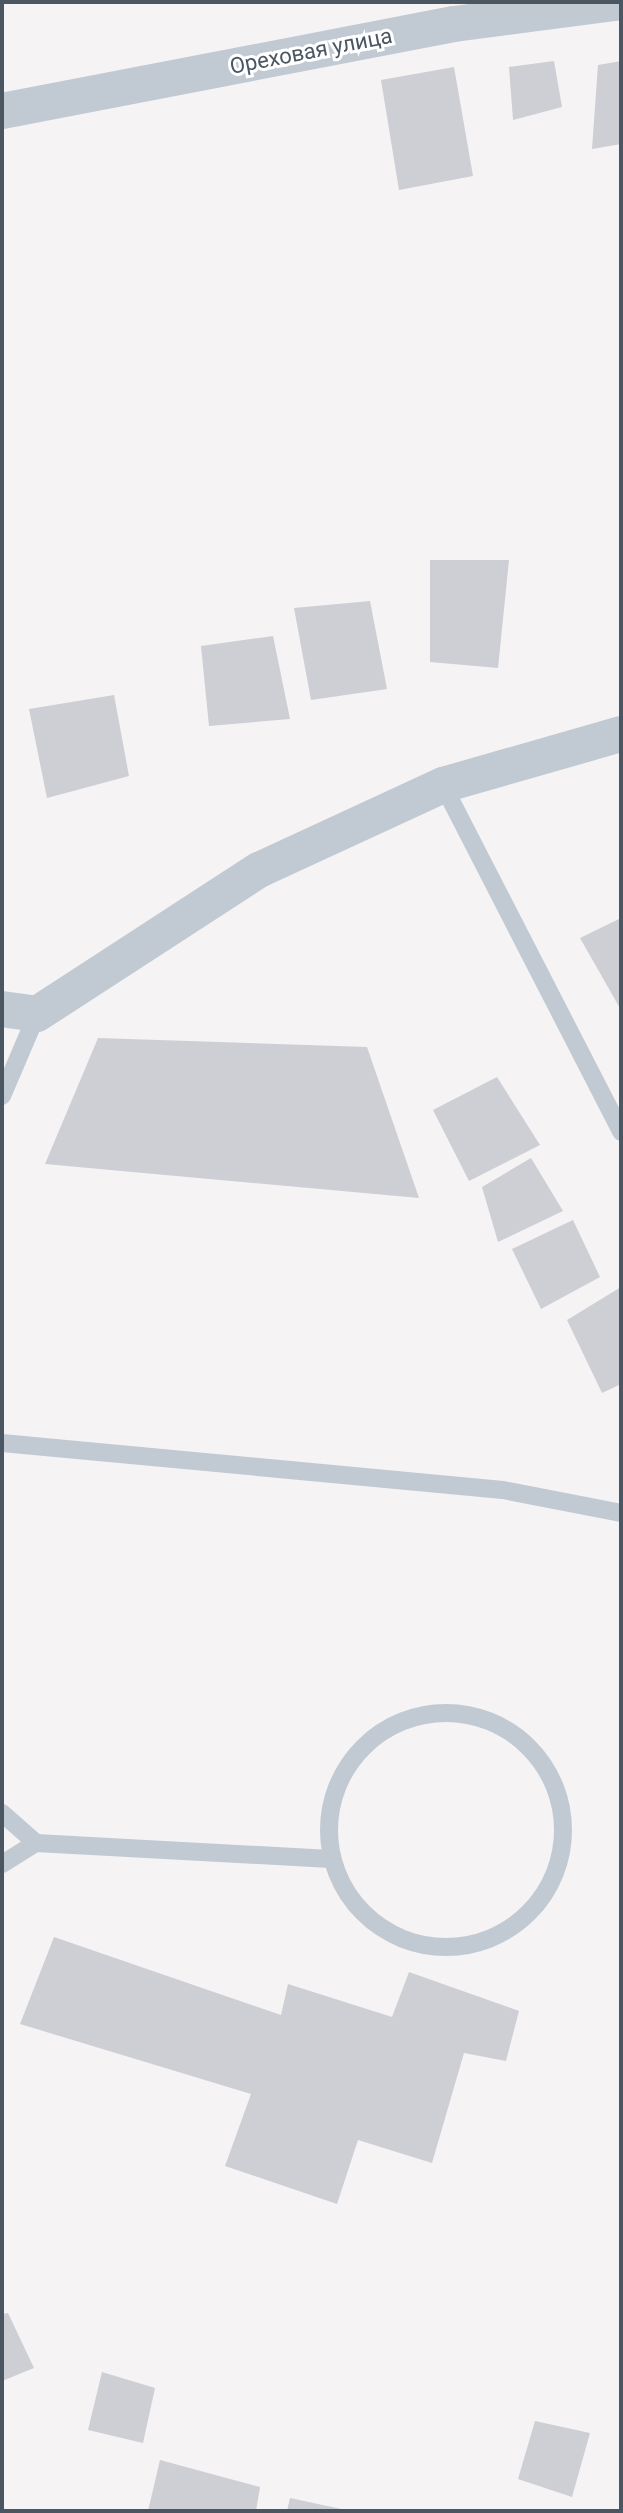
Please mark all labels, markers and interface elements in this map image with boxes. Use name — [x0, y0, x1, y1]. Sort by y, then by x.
street label: Ореховая улица — [228, 22, 394, 80]

